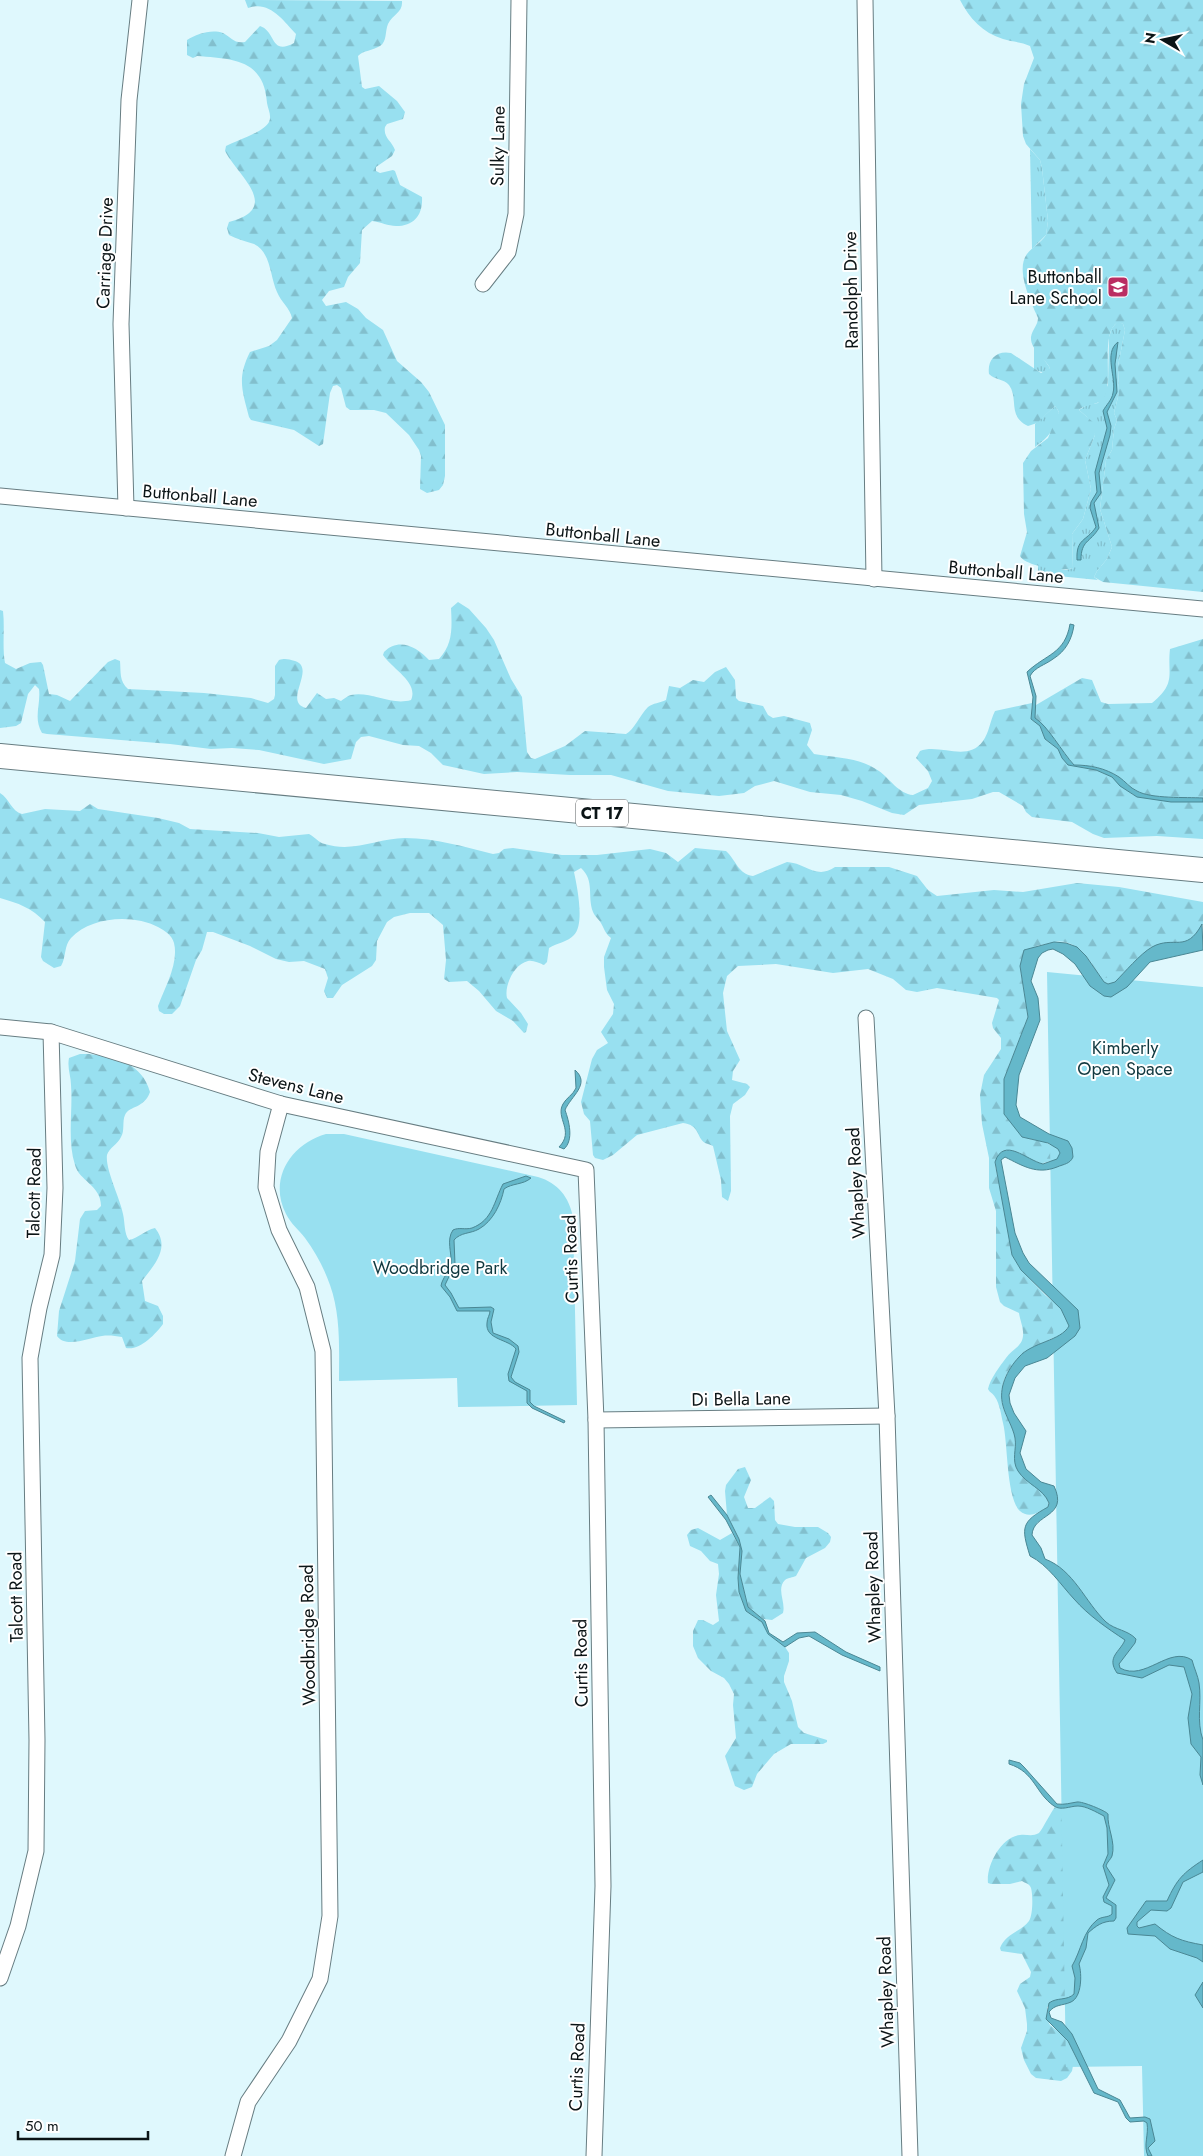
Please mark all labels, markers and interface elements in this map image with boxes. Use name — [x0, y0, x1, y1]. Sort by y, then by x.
north arrow — [1138, 15, 1188, 65]
text: N — [1139, 31, 1161, 45]
street label: Sulky Lane — [484, 106, 512, 186]
street label: Carriage Drive — [90, 197, 120, 309]
street label: Randolph Drive — [837, 231, 865, 349]
place label: Buttonball Lane School — [1009, 264, 1102, 311]
school or university icon: Buttonball Lane School — [1106, 275, 1130, 299]
street label: Buttonball Lane — [141, 478, 259, 514]
street label: Buttonball Lane — [544, 516, 662, 554]
street label: Buttonball Lane — [947, 554, 1065, 590]
road number: CT 17 — [576, 800, 628, 826]
park label: Kimberly Open Space — [1077, 1035, 1173, 1082]
street label: Stevens Lane — [245, 1062, 347, 1110]
street label: Whapley Road — [840, 1127, 872, 1239]
street label: Talcott Road — [20, 1147, 48, 1239]
street label: Curtis Road — [556, 1214, 586, 1304]
park label: Woodbridge Park — [373, 1255, 507, 1281]
street label: Di Bella Lane — [691, 1385, 791, 1413]
street label: Whapley Road — [858, 1531, 888, 1643]
street label: Talcott Road — [2, 1551, 30, 1643]
street label: Woodbridge Road — [294, 1564, 322, 1706]
street label: Curtis Road — [567, 1619, 595, 1707]
street label: Whapley Road — [871, 1936, 901, 2048]
street label: Curtis Road — [562, 2022, 592, 2112]
scale bar — [18, 2108, 148, 2140]
text: 50 m — [25, 2115, 59, 2137]

